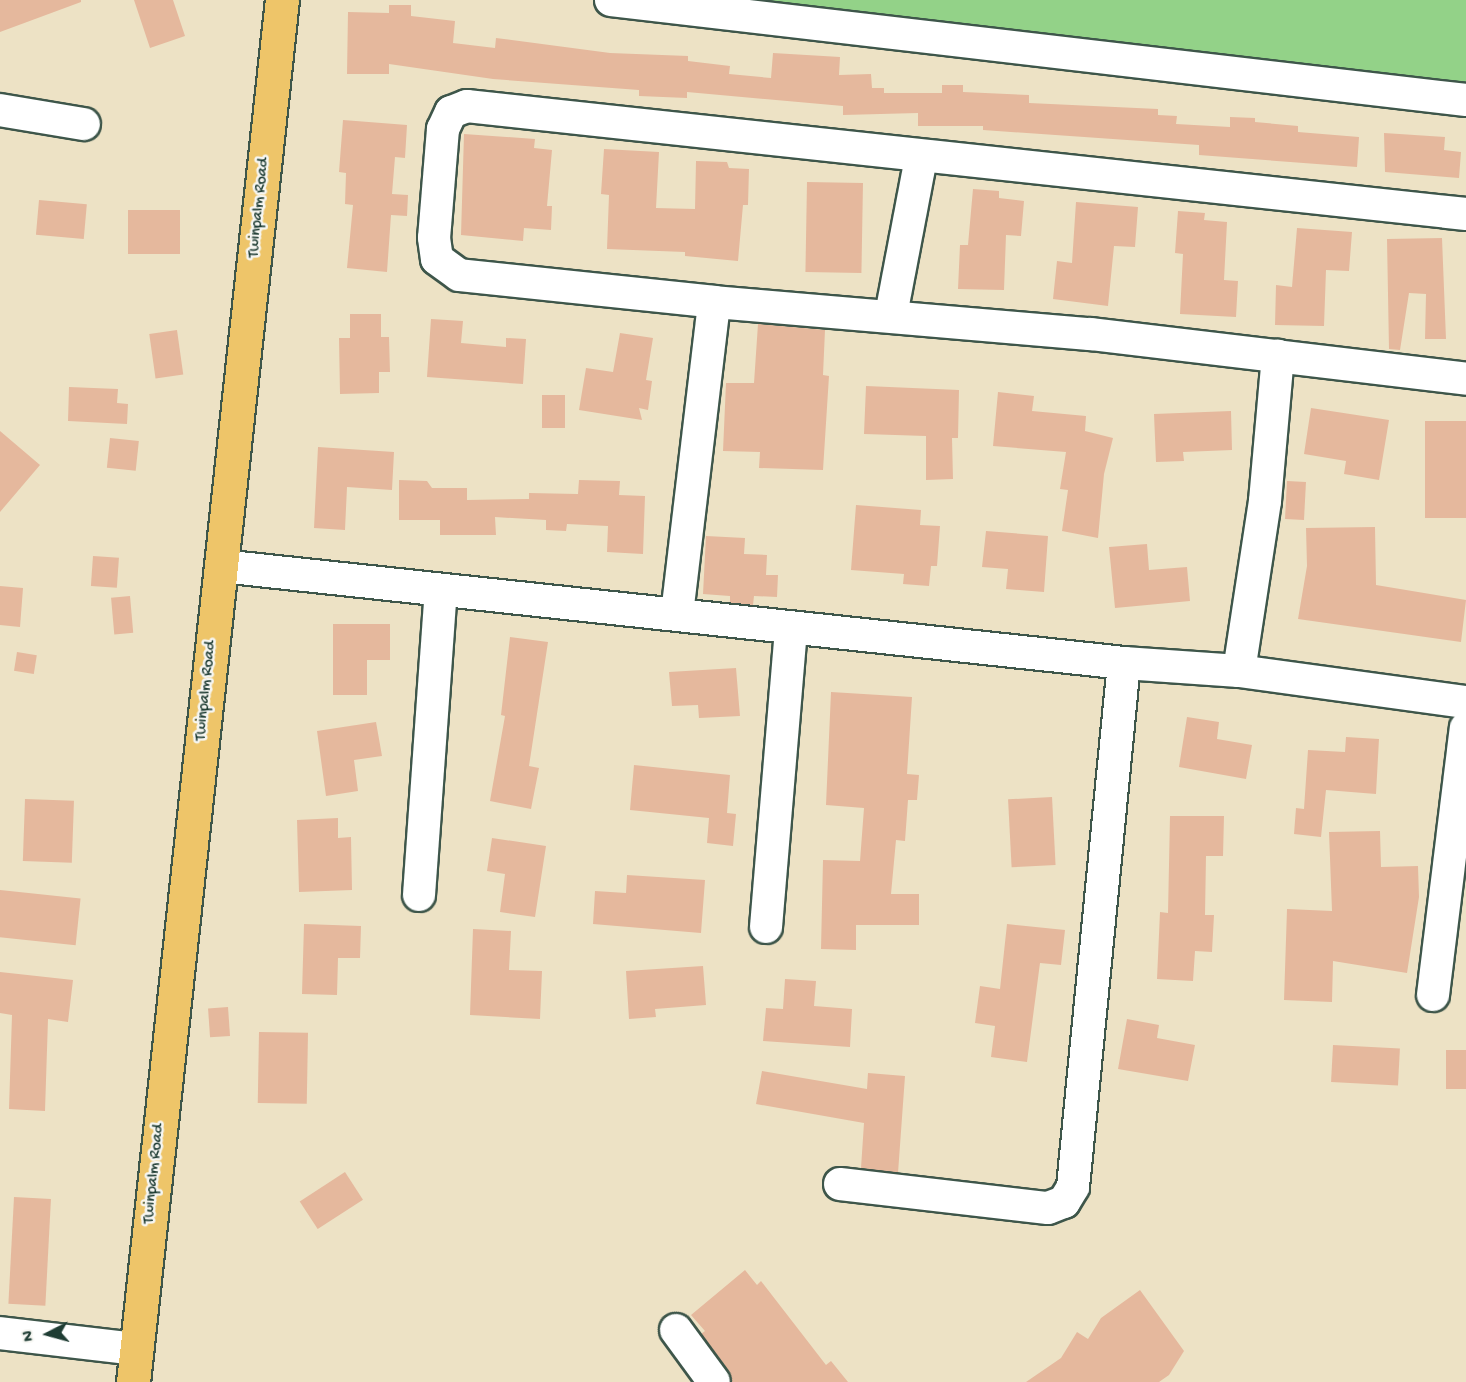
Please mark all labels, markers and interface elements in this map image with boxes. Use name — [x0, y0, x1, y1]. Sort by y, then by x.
street label: Twinpalm Road — [245, 157, 275, 259]
street label: Twinpalm Road — [192, 640, 222, 742]
street label: Twinpalm Road — [140, 1123, 170, 1225]
north arrow — [18, 1304, 78, 1364]
text: N — [20, 1330, 40, 1342]

